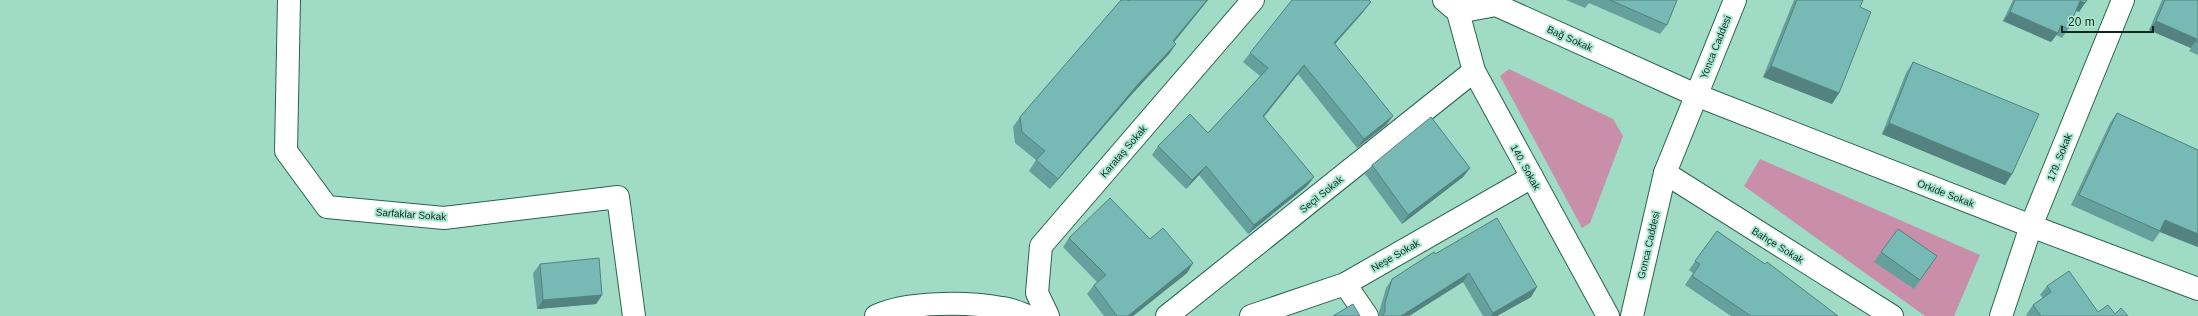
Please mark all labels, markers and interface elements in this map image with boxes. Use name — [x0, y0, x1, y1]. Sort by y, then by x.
scale bar — [2062, 8, 2153, 34]
street label: Yonca Caddesi — [1698, 14, 1733, 80]
text: 20 m — [2068, 15, 2095, 29]
street label: Bağ Sokak — [1545, 24, 1595, 54]
street label: Karataş Sokak — [1098, 122, 1150, 179]
street label: 179. Sokak — [2045, 131, 2074, 182]
street label: 140. Sokak — [1509, 143, 1543, 193]
street label: Seçil Sokak — [1298, 173, 1346, 215]
street label: Orkide Sokak — [1916, 178, 1977, 210]
street label: Sarfaklar Sokak — [375, 207, 448, 223]
street label: Gonca Caddesi — [1635, 210, 1662, 280]
street label: Bahçe Sokak — [1750, 225, 1806, 266]
street label: Neşe Sokak — [1369, 237, 1422, 274]

